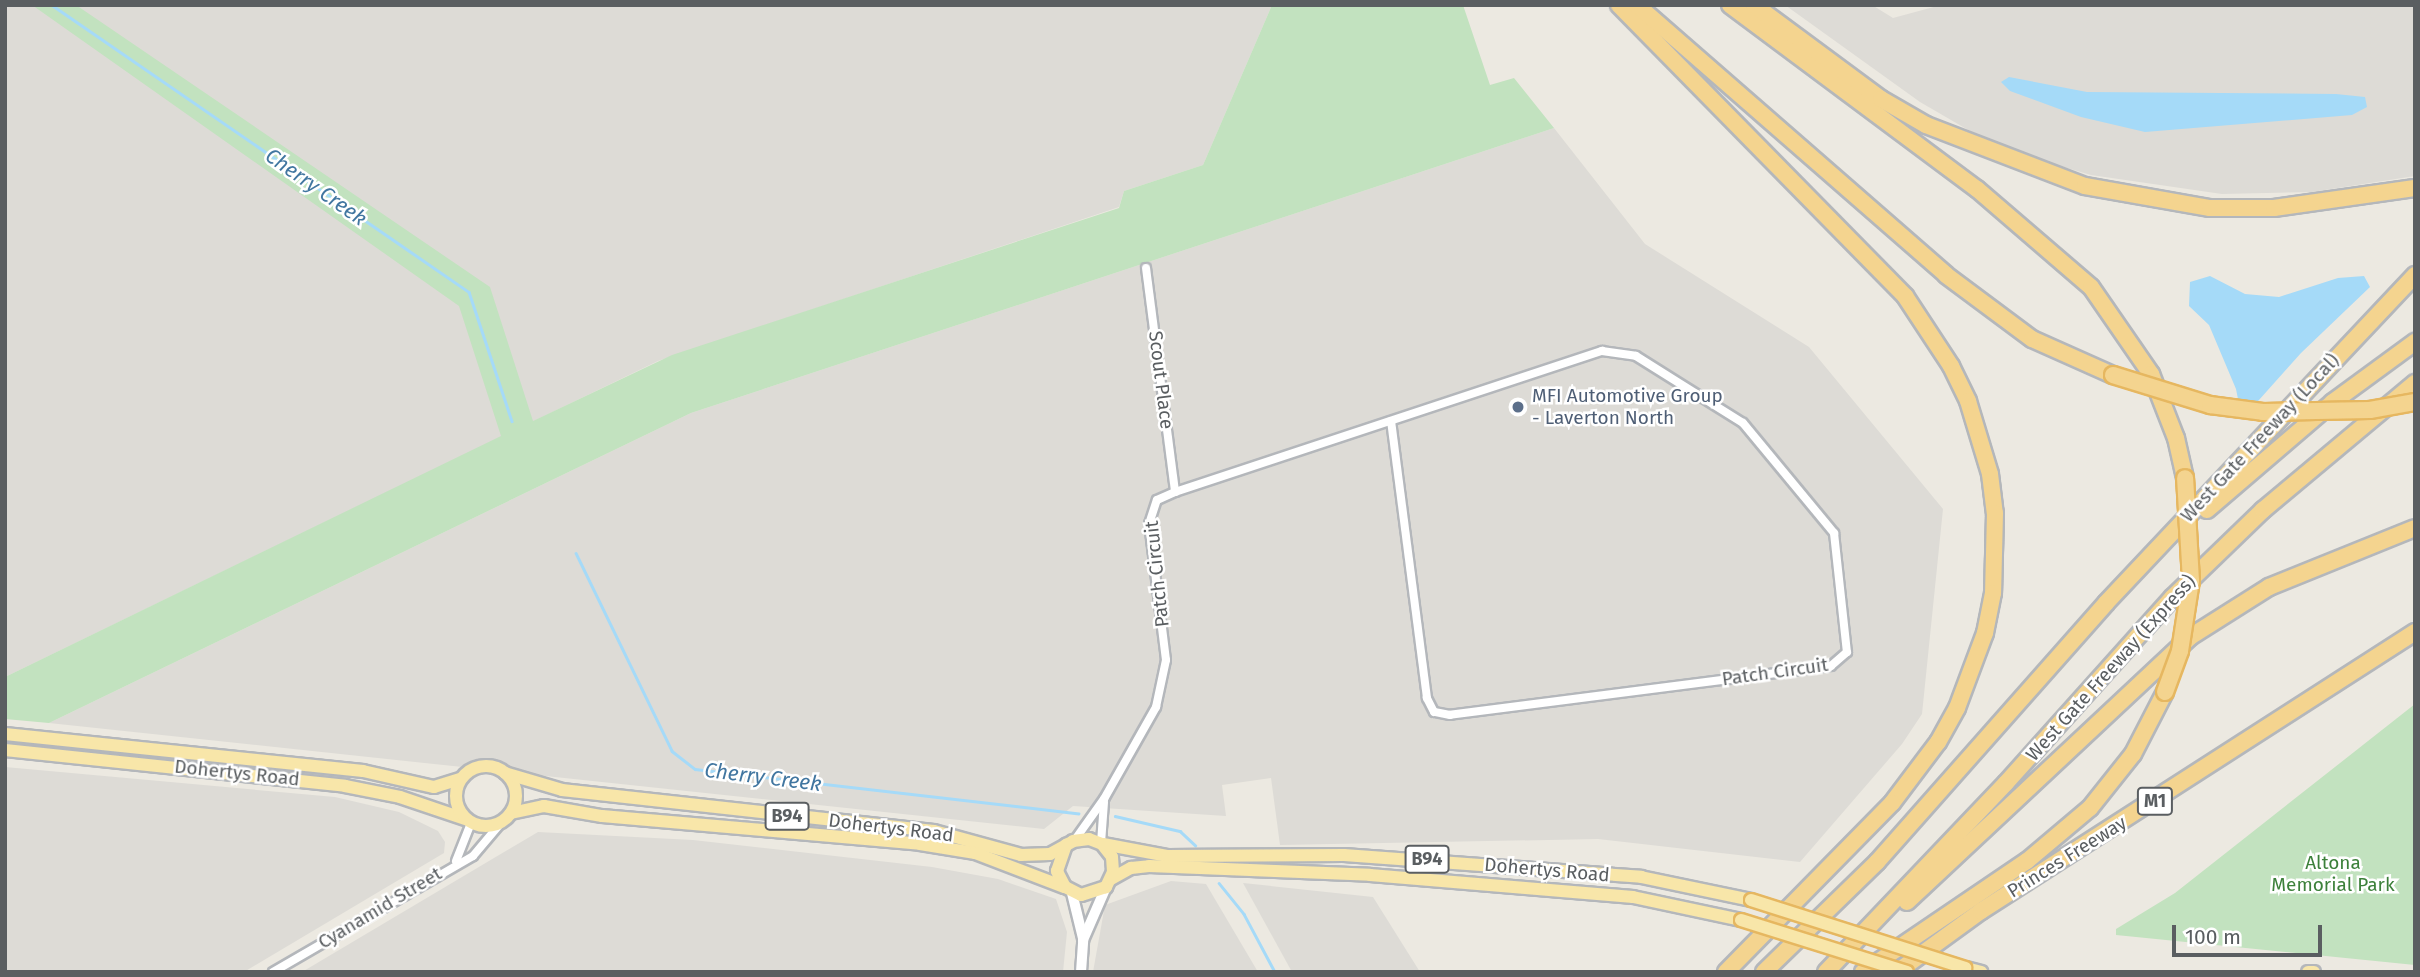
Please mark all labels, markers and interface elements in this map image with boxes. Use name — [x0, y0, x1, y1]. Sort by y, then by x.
water label: Cherry Creek — [260, 143, 372, 231]
street label: Scout Place — [1144, 330, 1178, 430]
street label: West Gate Freeway (Local) — [2176, 349, 2344, 527]
place label: MFI Automotive Group - Laverton North — [1532, 385, 1723, 429]
marker: MFI Automotive Group - Laverton North — [1510, 399, 1526, 415]
street label: Patch Circuit — [1140, 520, 1174, 628]
street label: West Gate Freeway (Express) — [2021, 570, 2201, 766]
street label: Patch Circuit — [1720, 653, 1830, 691]
street label: Dohertys Road — [173, 755, 301, 791]
water label: Cherry Creek — [703, 757, 823, 797]
road number: M1 — [2136, 786, 2174, 816]
road number: B94 — [764, 802, 810, 830]
street label: Dohertys Road — [827, 809, 955, 847]
street label: Princes Freeway — [2003, 811, 2131, 903]
road number: B94 — [1404, 844, 1450, 874]
park label: Altona Memorial Park — [2271, 852, 2395, 896]
street label: Dohertys Road — [1483, 853, 1611, 887]
street label: Cyanamid Street — [314, 862, 446, 954]
scale bar — [2175, 911, 2326, 955]
text: 100 m — [2185, 924, 2241, 950]

